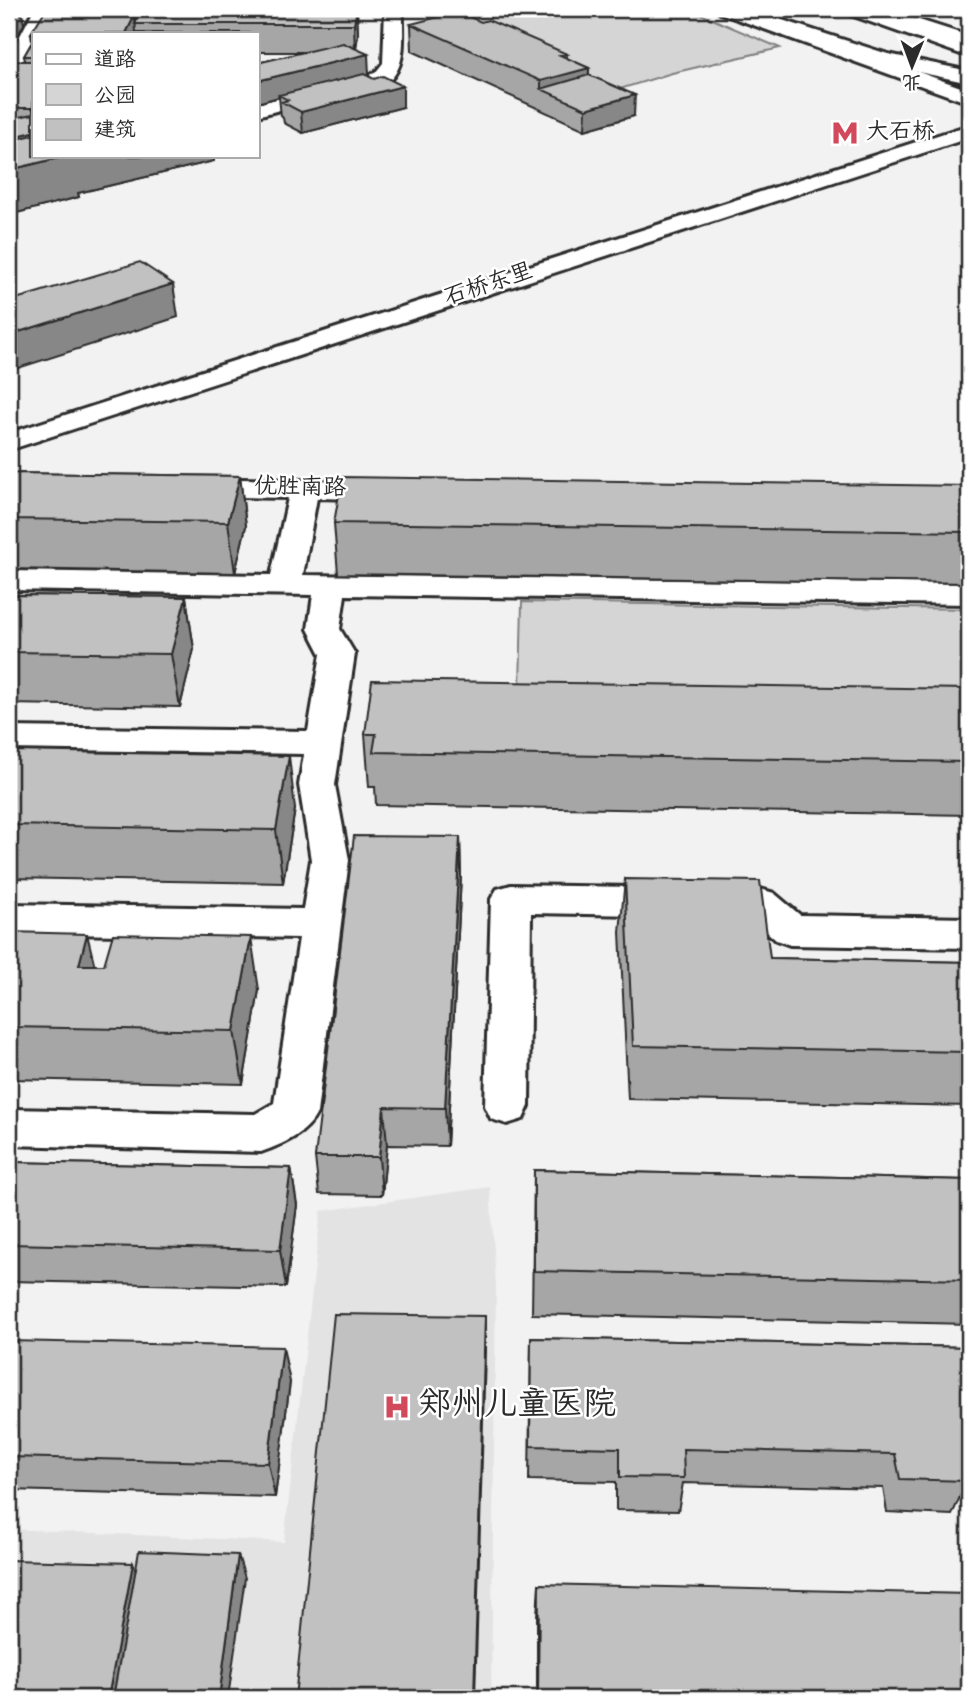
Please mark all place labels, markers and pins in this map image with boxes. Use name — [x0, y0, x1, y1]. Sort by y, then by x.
place label: 大石桥 — [866, 117, 935, 150]
metro station icon: 大石桥 — [830, 118, 860, 148]
place label: 郑州儿童医院 — [418, 1384, 616, 1431]
hospital icon: 郑州儿童医院 — [382, 1392, 412, 1422]

